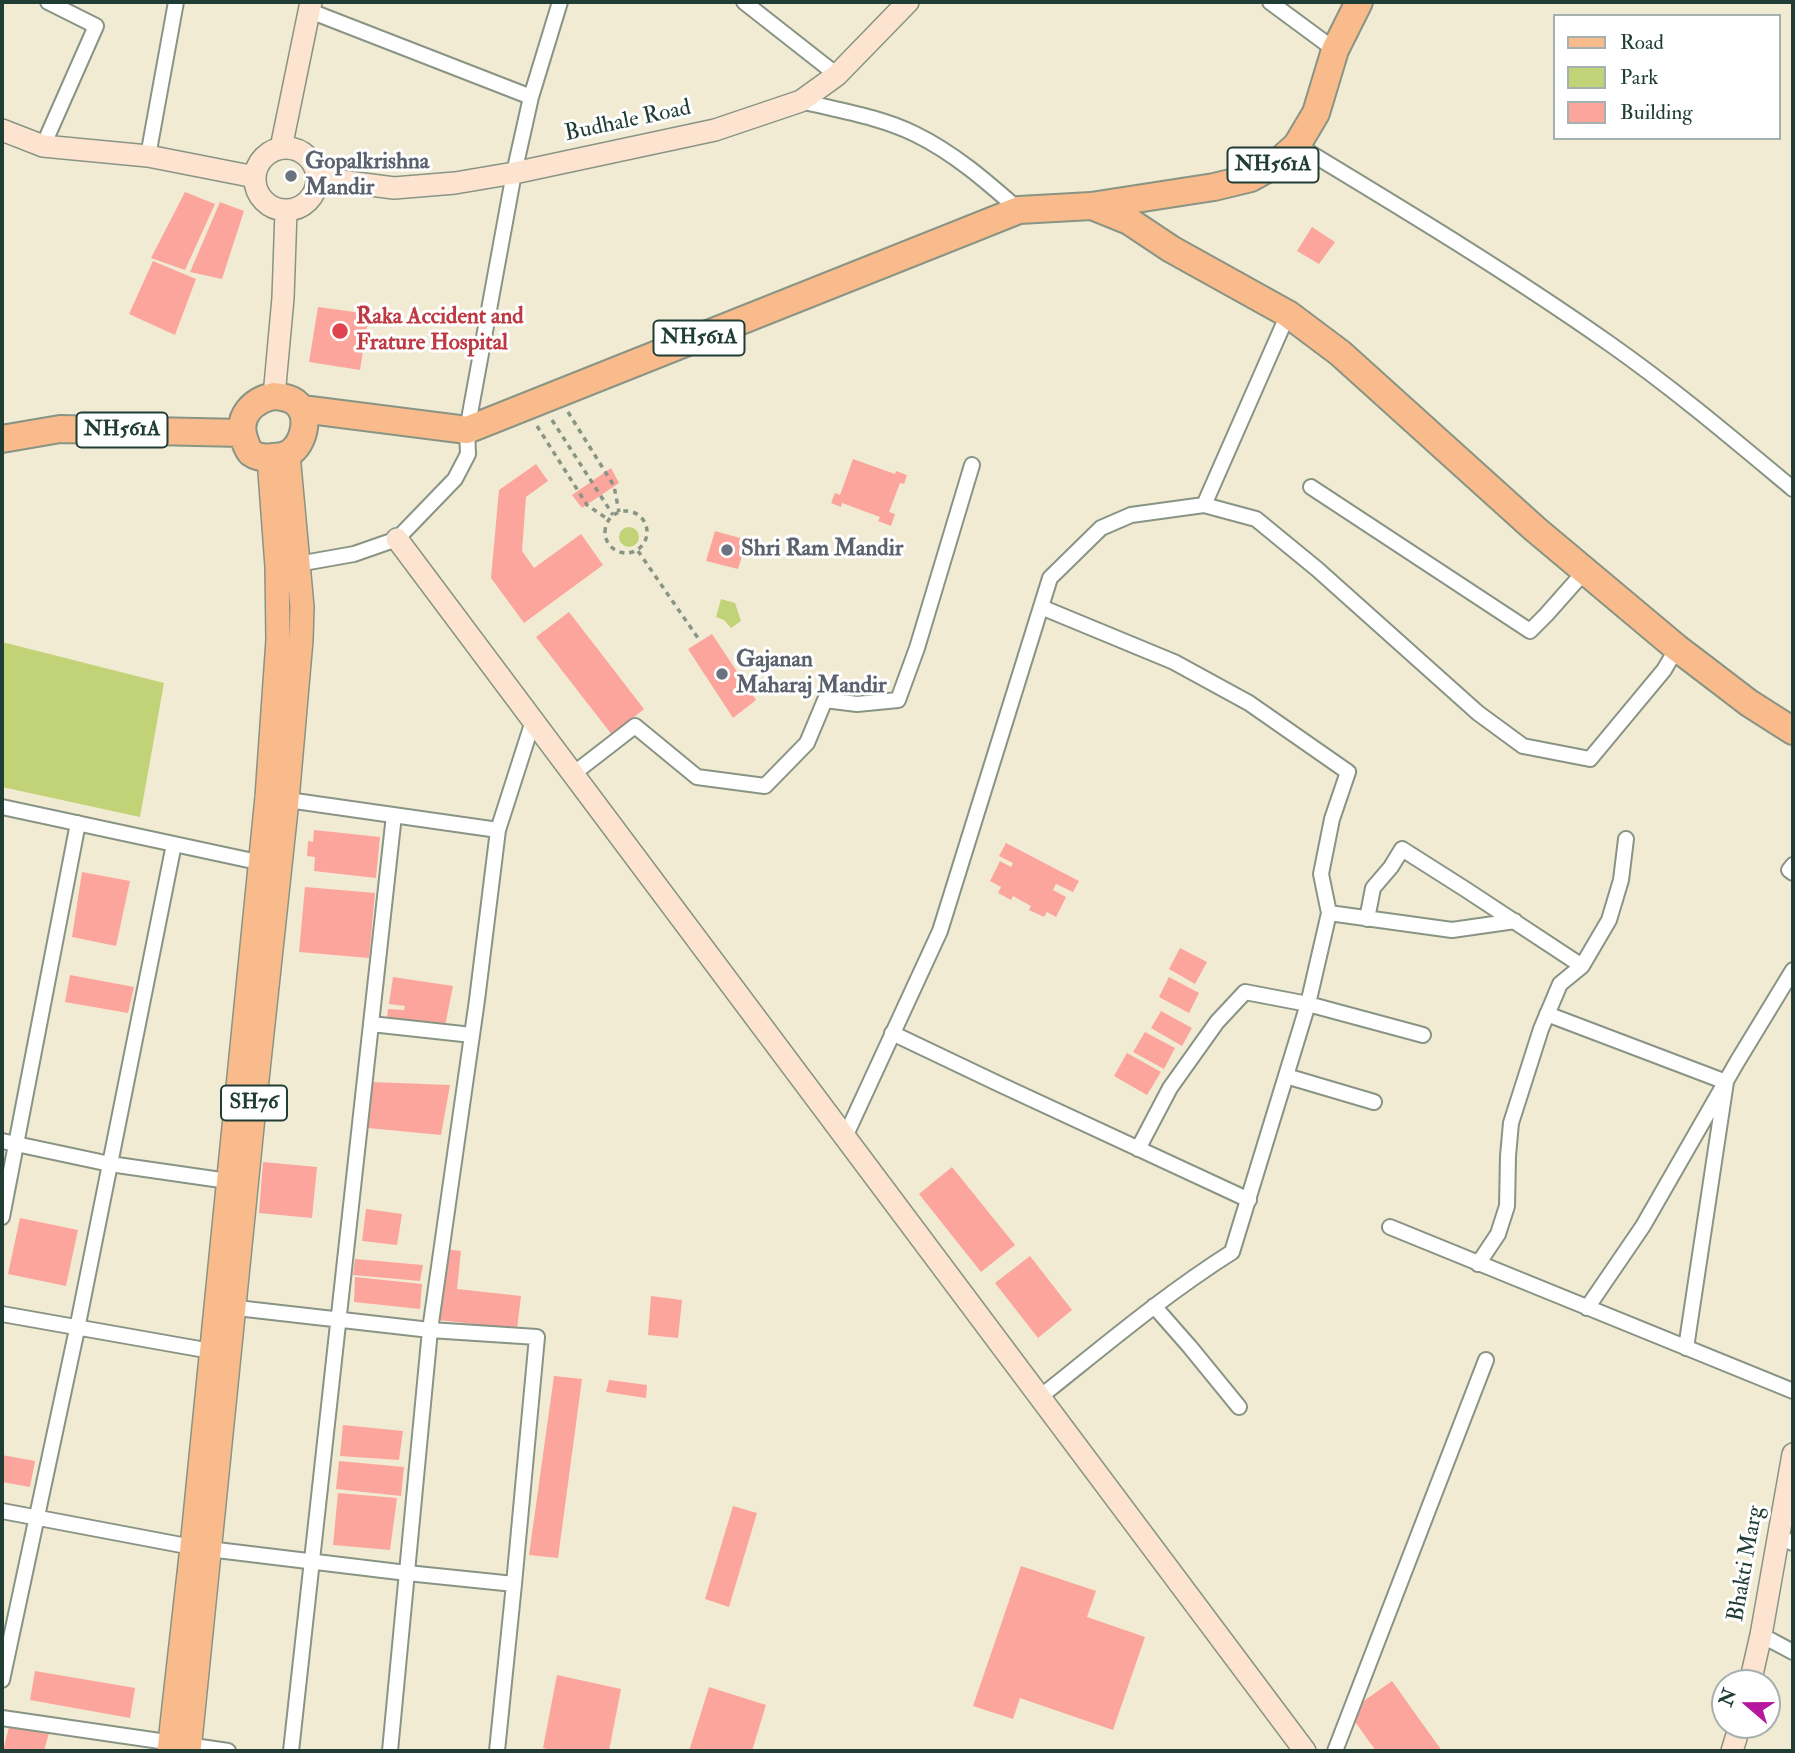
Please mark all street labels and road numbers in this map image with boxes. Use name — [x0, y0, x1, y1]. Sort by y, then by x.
street label: Budhale Road — [562, 95, 694, 149]
road number: NH561A — [1228, 148, 1318, 182]
road number: NH561A — [654, 320, 744, 356]
road number: NH561A — [76, 412, 168, 448]
road number: SH76 — [221, 1086, 287, 1120]
street label: Bhakti Marg — [1723, 1504, 1771, 1624]

